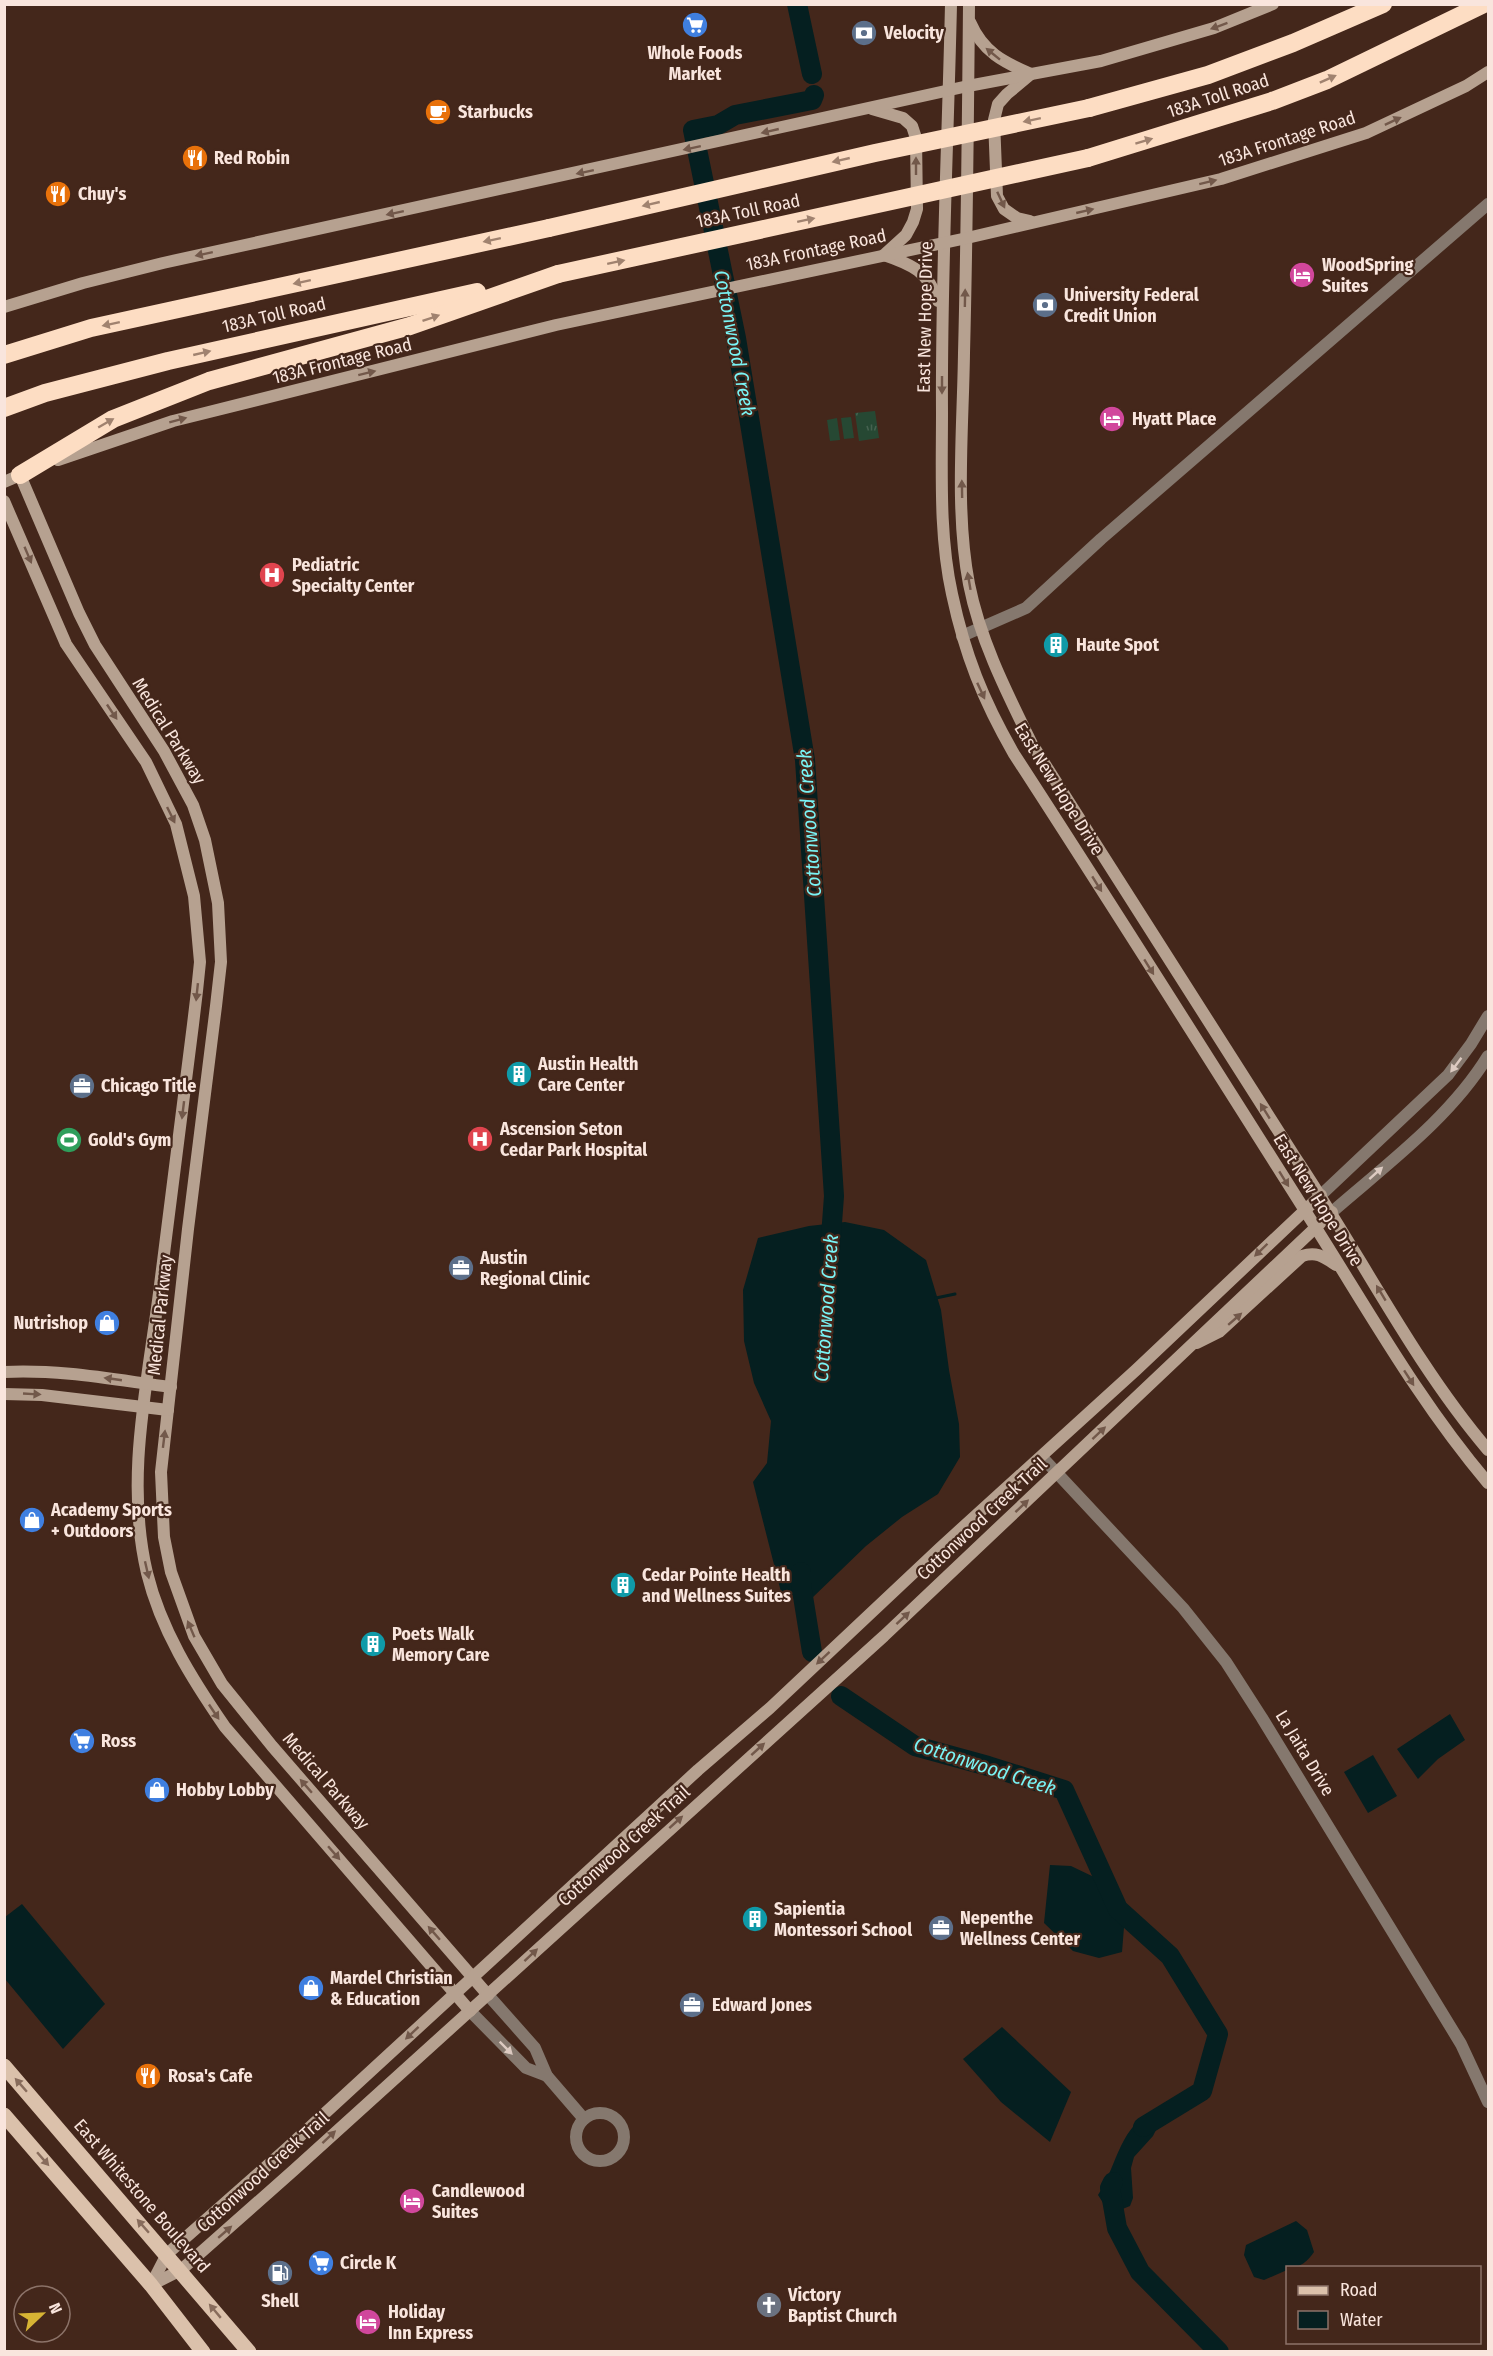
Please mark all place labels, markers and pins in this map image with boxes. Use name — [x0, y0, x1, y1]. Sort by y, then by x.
supermarket icon: Whole Foods Market — [680, 10, 710, 40]
bank icon: Velocity — [849, 18, 879, 48]
place label: Velocity — [883, 22, 944, 44]
place label: Whole Foods Market — [648, 42, 743, 85]
cafe icon: Starbucks — [423, 97, 453, 127]
place label: Starbucks — [458, 101, 533, 123]
restaurant icon: Red Robin — [180, 143, 210, 173]
place label: Red Robin — [214, 147, 290, 169]
restaurant icon: Chuy's — [43, 179, 73, 209]
place label: Chuy's — [78, 183, 126, 205]
place label: WoodSpring Suites — [1322, 254, 1414, 297]
hotel icon: WoodSpring Suites — [1287, 260, 1317, 290]
place label: University Federal Credit Union — [1064, 284, 1199, 327]
bank icon: University Federal Credit Union — [1030, 290, 1060, 320]
hotel icon: Hyatt Place — [1097, 404, 1127, 434]
place label: Hyatt Place — [1132, 408, 1216, 430]
place label: Pediatric Specialty Center — [292, 554, 415, 597]
hospital icon: Pediatric Specialty Center — [257, 560, 287, 590]
building icon: Haute Spot — [1041, 630, 1071, 660]
place label: Haute Spot — [1076, 634, 1160, 656]
place label: Austin Health Care Center — [537, 1053, 638, 1096]
building icon: Austin Health Care Center — [504, 1059, 534, 1089]
office icon: Chicago Title — [67, 1071, 97, 1101]
place label: Chicago Title — [101, 1075, 196, 1097]
place label: Ascension Seton Cedar Park Hospital — [499, 1118, 647, 1161]
hospital icon: Ascension Seton Cedar Park Hospital — [465, 1124, 495, 1154]
sports icon: Gold's Gym — [54, 1125, 84, 1155]
place label: Gold's Gym — [88, 1129, 171, 1151]
place label: Austin Regional Clinic — [479, 1247, 590, 1290]
office icon: Austin Regional Clinic — [446, 1253, 476, 1283]
shop icon: Nutrishop — [92, 1308, 122, 1338]
place label: Nutrishop — [14, 1312, 88, 1334]
place label: Academy Sports + Outdoors — [50, 1499, 172, 1542]
shop icon: Academy Sports + Outdoors — [17, 1505, 47, 1535]
place label: Cedar Pointe Health and Wellness Suites — [642, 1564, 791, 1607]
building icon: Cedar Pointe Health and Wellness Suites — [608, 1570, 638, 1600]
place label: Poets Walk Memory Care — [392, 1623, 490, 1666]
building icon: Poets Walk Memory Care — [358, 1629, 388, 1659]
supermarket icon: Ross — [67, 1726, 97, 1756]
place label: Ross — [101, 1730, 136, 1752]
shop icon: Hobby Lobby — [142, 1775, 172, 1805]
place label: Hobby Lobby — [176, 1779, 274, 1801]
place label: Sapientia Montessori School — [774, 1898, 912, 1941]
building icon: Sapientia Montessori School — [740, 1904, 770, 1934]
place label: Nepenthe Wellness Center — [960, 1907, 1080, 1950]
office icon: Nepenthe Wellness Center — [926, 1913, 956, 1943]
place label: Mardel Christian & Education — [330, 1967, 453, 2010]
shop icon: Mardel Christian & Education — [296, 1973, 326, 2003]
office icon: Edward Jones — [677, 1990, 707, 2020]
place label: Edward Jones — [712, 1994, 812, 2016]
restaurant icon: Rosa's Cafe — [133, 2061, 163, 2091]
place label: Rosa's Cafe — [168, 2065, 253, 2087]
place label: Candlewood Suites — [432, 2180, 525, 2223]
hotel icon: Candlewood Suites — [397, 2186, 427, 2216]
supermarket icon: Circle K — [306, 2248, 336, 2278]
place label: Circle K — [340, 2252, 397, 2274]
fuel station icon: Shell — [265, 2258, 295, 2288]
place label: Victory Baptist Church — [787, 2284, 897, 2327]
place label: Shell — [261, 2290, 299, 2312]
church icon: Victory Baptist Church — [754, 2290, 784, 2320]
place label: Holiday Inn Express — [388, 2301, 473, 2344]
hotel icon: Holiday Inn Express — [353, 2307, 383, 2337]

